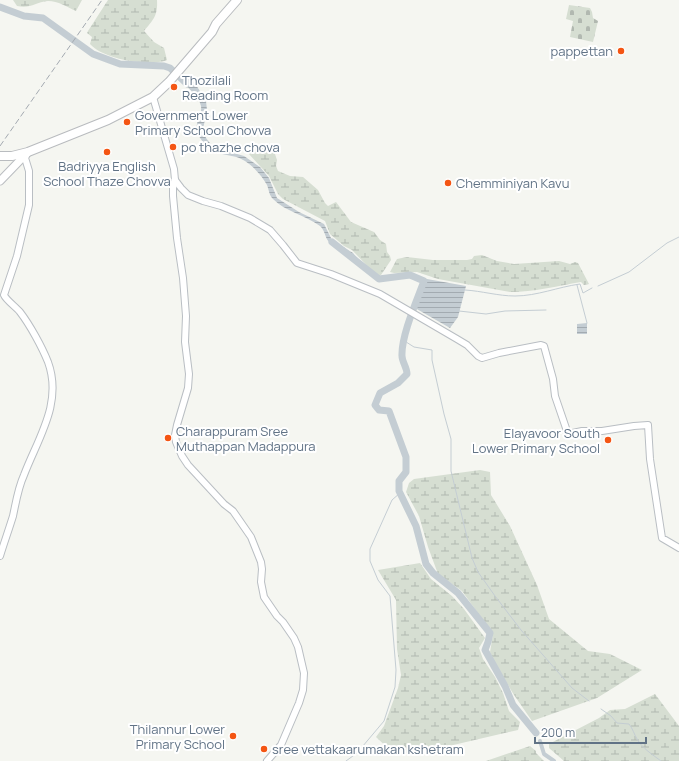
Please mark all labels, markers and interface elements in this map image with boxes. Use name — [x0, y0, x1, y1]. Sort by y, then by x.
place label: pappettan — [551, 42, 613, 60]
marker: pappettan — [616, 46, 626, 56]
place label: Thozilali Reading Room — [182, 71, 268, 104]
marker: Thozilali Reading Room — [169, 82, 179, 92]
place label: Government Lower Primary School Chovva — [135, 106, 271, 139]
marker: Government Lower Primary School Chovva — [122, 117, 132, 127]
place label: po thazhe chova — [181, 138, 280, 156]
marker: po thazhe chova — [168, 142, 178, 152]
marker: Badriyya English School Thaze Chovva — [102, 147, 112, 157]
place label: Badriyya English School Thaze Chovva — [43, 157, 171, 190]
place label: Chemminiyan Kavu — [456, 174, 569, 192]
marker: Chemminiyan Kavu — [443, 178, 453, 188]
place label: Charappuram Sree Muthappan Madappura — [176, 422, 316, 455]
place label: Elayavoor South Lower Primary School — [472, 424, 600, 457]
marker: Charappuram Sree Muthappan Madappura — [163, 433, 173, 443]
marker: Elayavoor South Lower Primary School — [603, 435, 613, 445]
scale bar — [535, 719, 646, 745]
place label: Thilannur Lower Primary School — [130, 720, 225, 753]
text: 200 m — [541, 724, 575, 741]
marker: Thilannur Lower Primary School — [228, 731, 238, 741]
place label: sree vettakaarumakan kshetram — [272, 740, 464, 758]
marker: sree vettakaarumakan kshetram — [259, 744, 269, 754]

